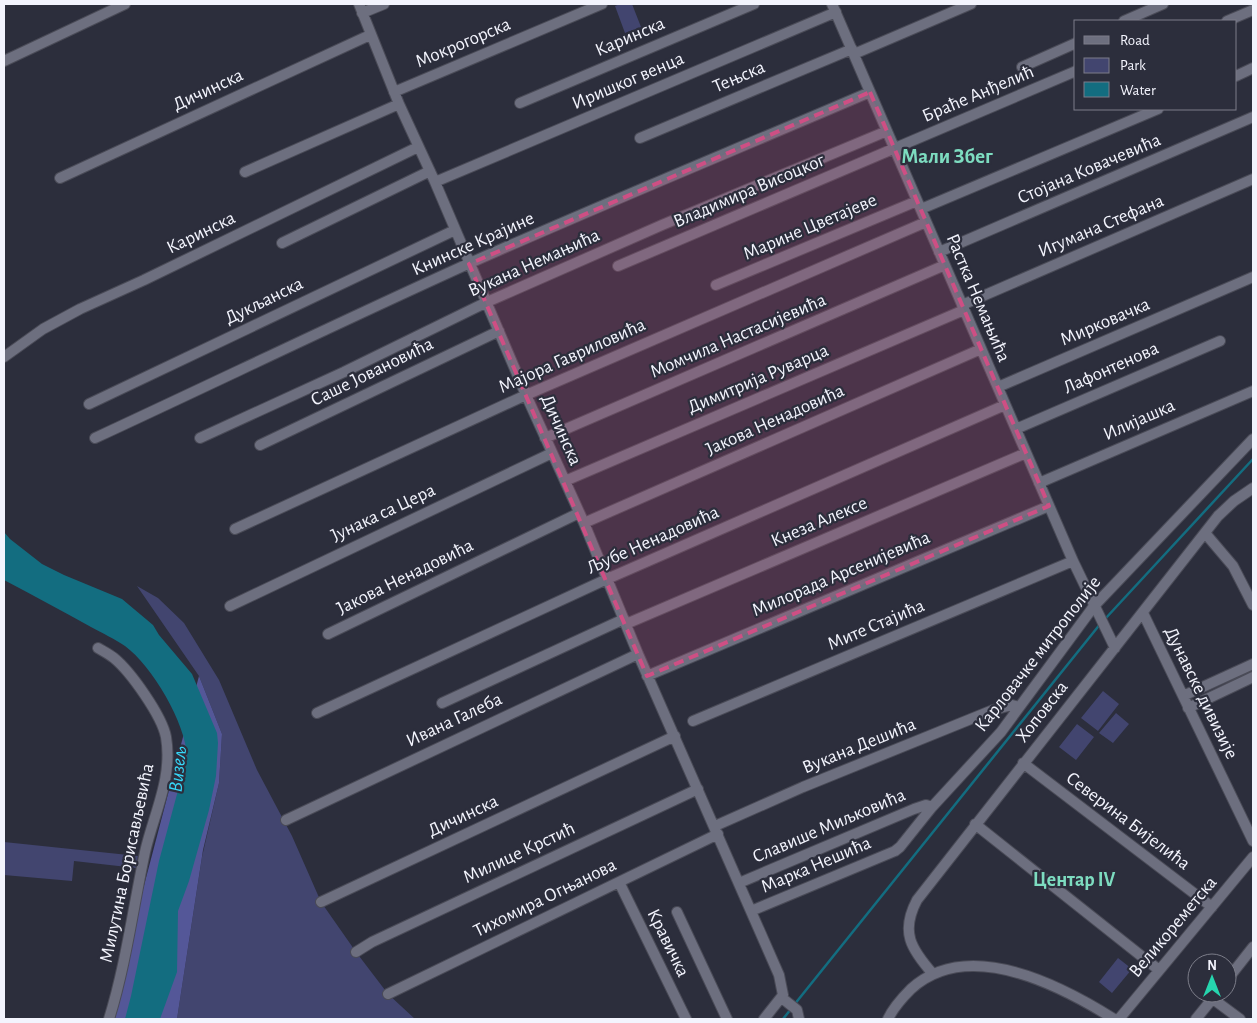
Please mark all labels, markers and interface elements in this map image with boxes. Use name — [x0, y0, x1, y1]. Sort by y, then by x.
street label: Мокрогорска — [413, 14, 514, 72]
street label: Каринска — [592, 14, 668, 60]
legend — [1074, 20, 1237, 110]
text: Road — [1120, 33, 1150, 48]
street label: Иришког венца — [569, 49, 687, 113]
street label: Тењска — [710, 57, 768, 96]
text: Park — [1120, 58, 1146, 73]
street label: Браће Анђелић — [919, 62, 1037, 126]
street label: Дичинска — [170, 65, 246, 115]
text: Water — [1120, 83, 1156, 98]
street label: Стојана Ковачевића — [1015, 130, 1164, 208]
district label: Мали Збег — [901, 146, 993, 167]
street label: Владимира Висоцког — [671, 150, 828, 231]
street label: Марине Цветајеве — [740, 190, 880, 264]
street label: Игумана Стефана — [1035, 191, 1167, 261]
street label: Каринска — [164, 208, 239, 258]
street label: Книнске Крајине — [409, 209, 537, 279]
street label: Вукана Немањића — [465, 225, 603, 301]
street label: Растка Немањића — [942, 231, 1014, 365]
street label: Дукљанска — [222, 274, 306, 328]
street label: Момчила Настасијевића — [647, 290, 829, 382]
street label: Мирковачка — [1057, 294, 1153, 349]
street label: Мајора Гавриловића — [496, 315, 649, 397]
street label: Саше Јовановића — [308, 334, 436, 410]
street label: Лафонтенова — [1061, 338, 1162, 397]
street label: Димитрија Руварца — [685, 341, 831, 417]
street label: Јакова Ненадовића — [703, 381, 847, 459]
street label: Дичинска — [537, 392, 585, 469]
street label: Илијашка — [1100, 396, 1178, 444]
street label: Јунака са Цера — [328, 480, 438, 545]
street label: Кнеза Алексе — [768, 493, 870, 551]
street label: Љубе Ненадовића — [584, 502, 722, 578]
street label: Милорада Арсенијевића — [749, 528, 933, 620]
street label: Јакова Ненадовића — [334, 536, 477, 618]
street label: Карловачке митрополије — [971, 573, 1105, 735]
street label: Мите Стајића — [825, 596, 928, 654]
street label: Дунавске дивизије — [1161, 624, 1241, 762]
street label: Хоповска — [1012, 677, 1072, 746]
street label: Ивана Галеба — [403, 689, 505, 751]
street label: Вукана Дешића — [800, 714, 919, 777]
water label: Визељ — [166, 745, 190, 793]
street label: Милутина Борисављевића — [97, 761, 158, 964]
street label: Северина Бијелића — [1062, 768, 1194, 874]
street label: Славише Миљковића — [750, 785, 909, 867]
street label: Дичинска — [425, 791, 501, 841]
street label: Милице Крстић — [460, 819, 578, 887]
street label: Марка Нешића — [758, 833, 874, 897]
street label: Тихомира Огњанова — [471, 855, 620, 941]
district label: Центар IV — [1033, 870, 1116, 890]
street label: Великореметска — [1125, 873, 1221, 981]
street label: Кравичка — [643, 906, 693, 980]
north arrow — [1187, 953, 1237, 1003]
text: N — [1207, 959, 1217, 973]

